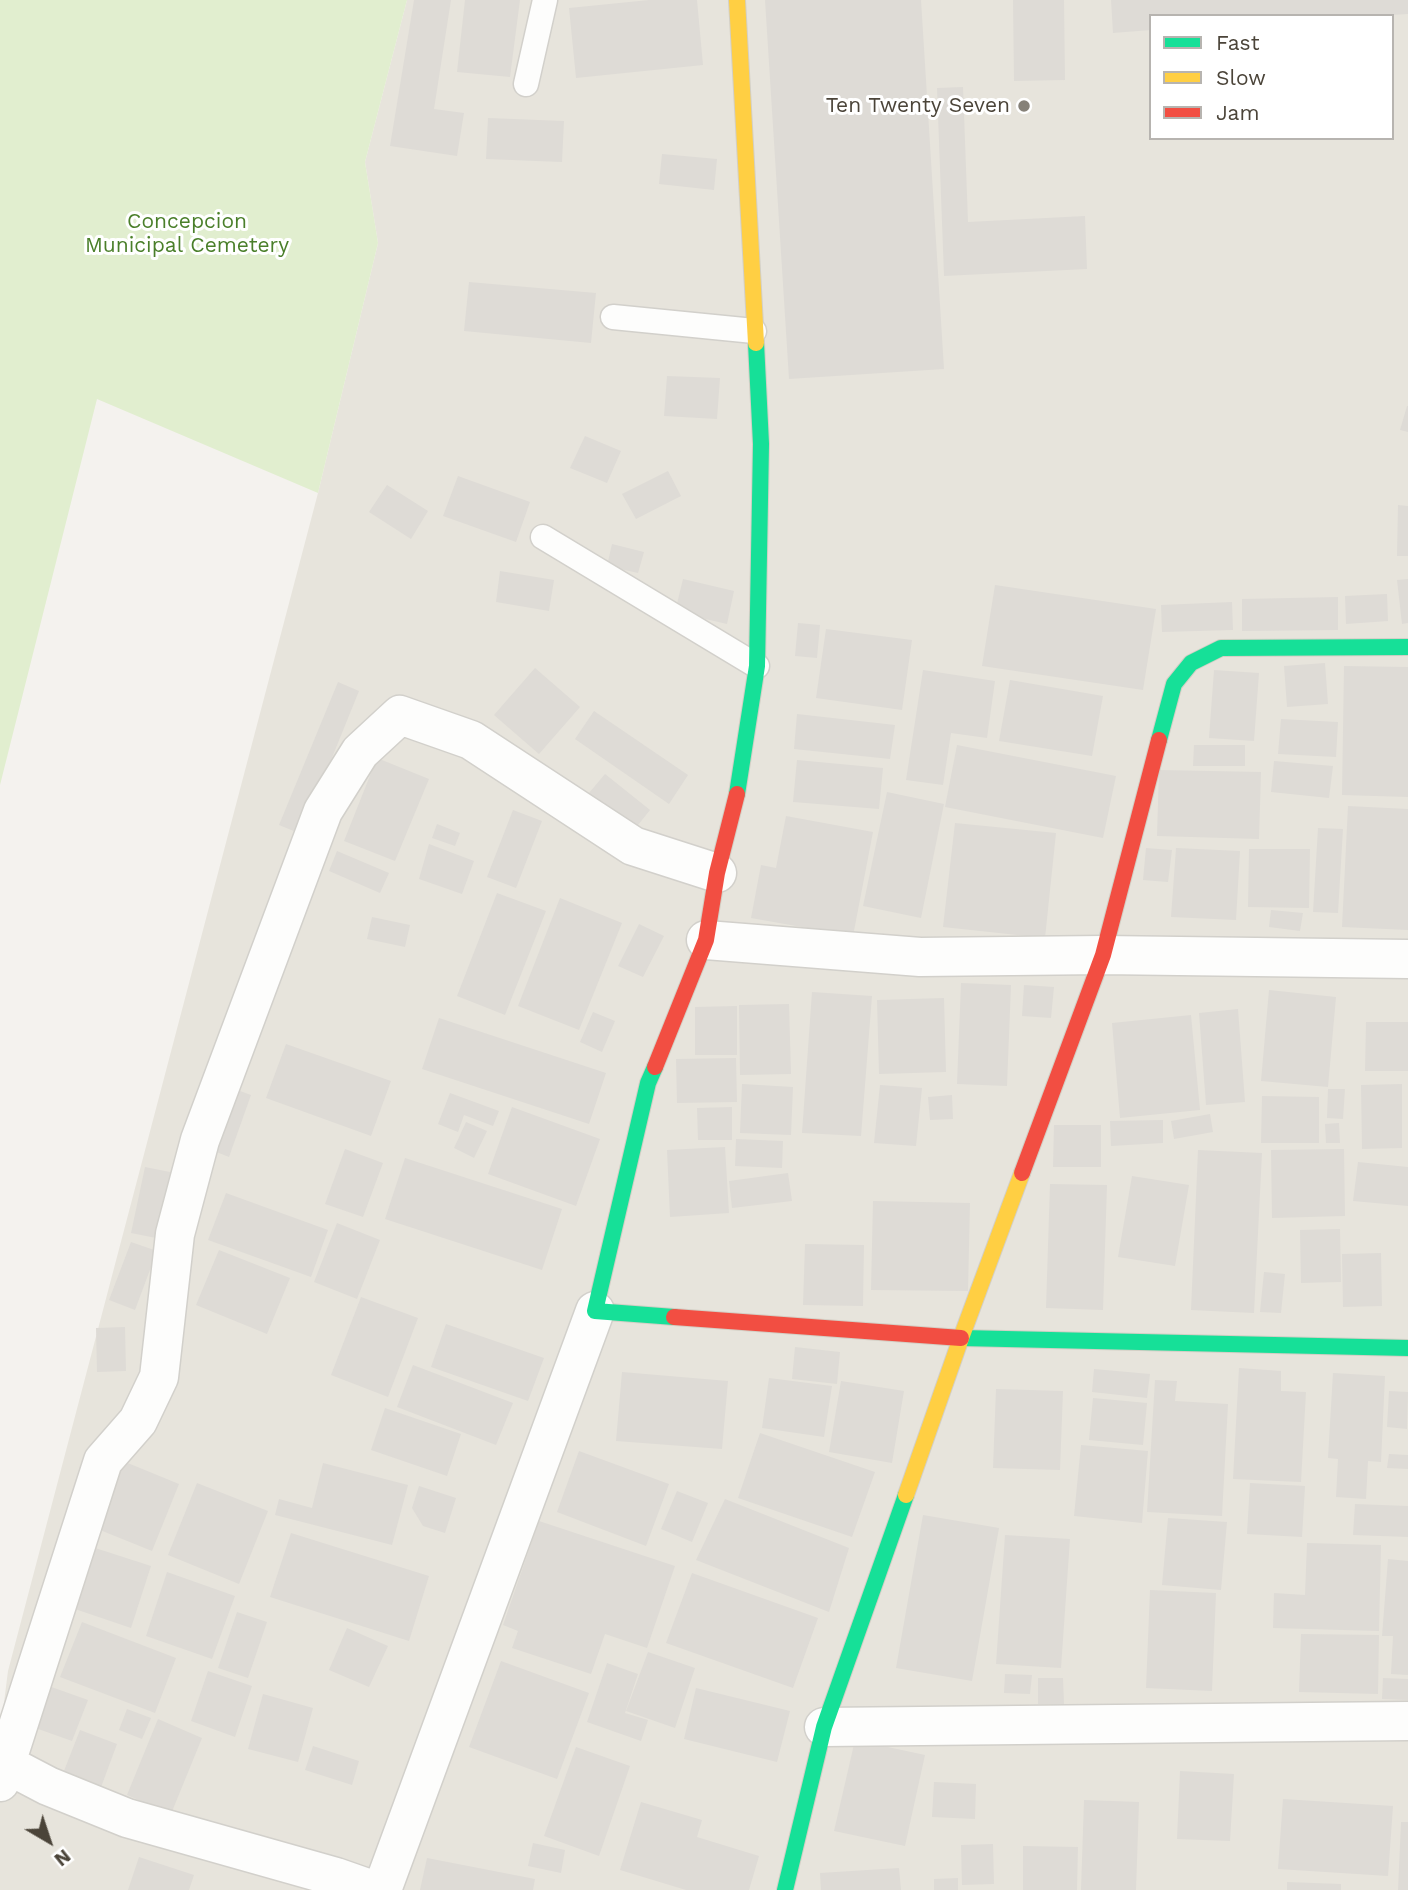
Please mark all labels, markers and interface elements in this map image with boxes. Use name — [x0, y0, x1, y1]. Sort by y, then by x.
legend — [1149, 14, 1394, 140]
text: Fast — [1216, 30, 1260, 55]
text: Slow — [1216, 65, 1266, 90]
place label: Ten Twenty Seven — [826, 93, 1010, 119]
marker: Ten Twenty Seven — [1016, 98, 1032, 114]
text: Jam — [1216, 100, 1259, 125]
park label: Concepcion Municipal Cemetery — [85, 209, 289, 259]
north arrow — [14, 1806, 84, 1876]
text: N — [50, 1844, 75, 1871]

